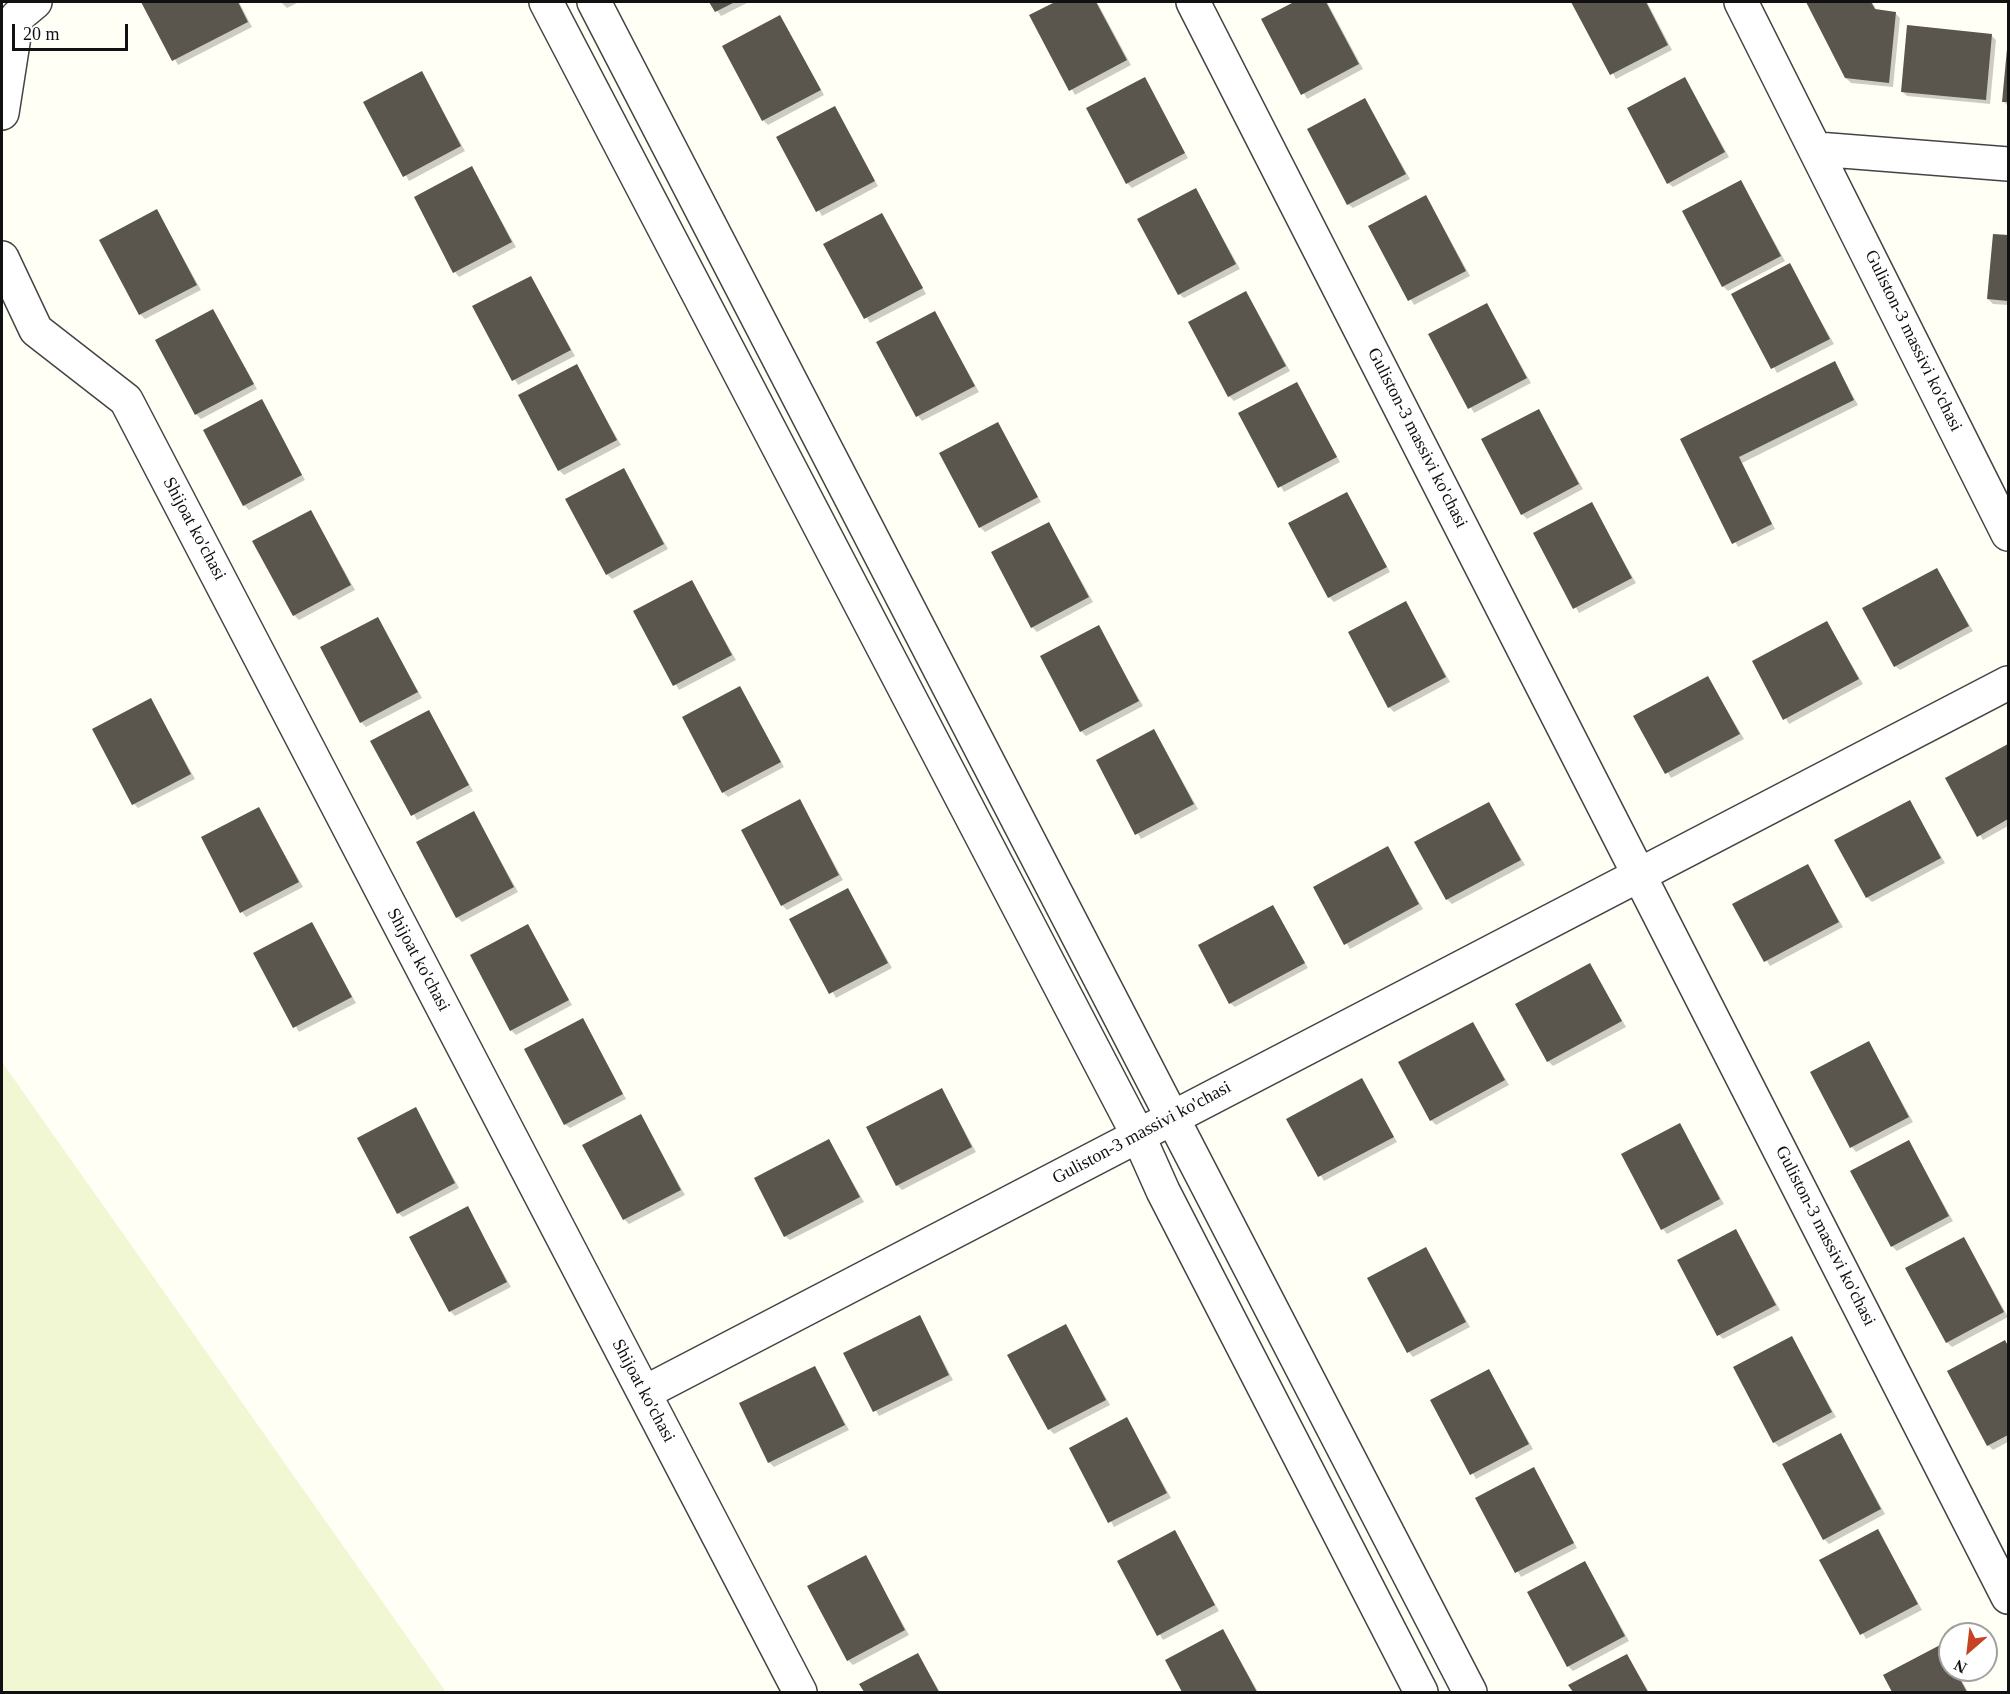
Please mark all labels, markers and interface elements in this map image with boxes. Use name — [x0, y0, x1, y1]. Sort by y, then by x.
scale bar — [15, 12, 130, 50]
text: 20 m — [23, 24, 60, 44]
street label: Guliston-3 massivi ko'chasi — [1860, 247, 1966, 435]
street label: Guliston-3 massivi ko'chasi — [1362, 344, 1472, 532]
street label: Shijoat ko'chasi — [158, 474, 230, 584]
street label: Shijoat ko'chasi — [382, 905, 454, 1015]
street label: Guliston-3 massivi ko'chasi — [1049, 1077, 1235, 1189]
street label: Guliston-3 massivi ko'chasi — [1770, 1142, 1880, 1330]
street label: Shijoat ko'chasi — [607, 1336, 679, 1446]
north arrow — [1938, 1622, 1998, 1682]
text: N — [1951, 1656, 1969, 1677]

